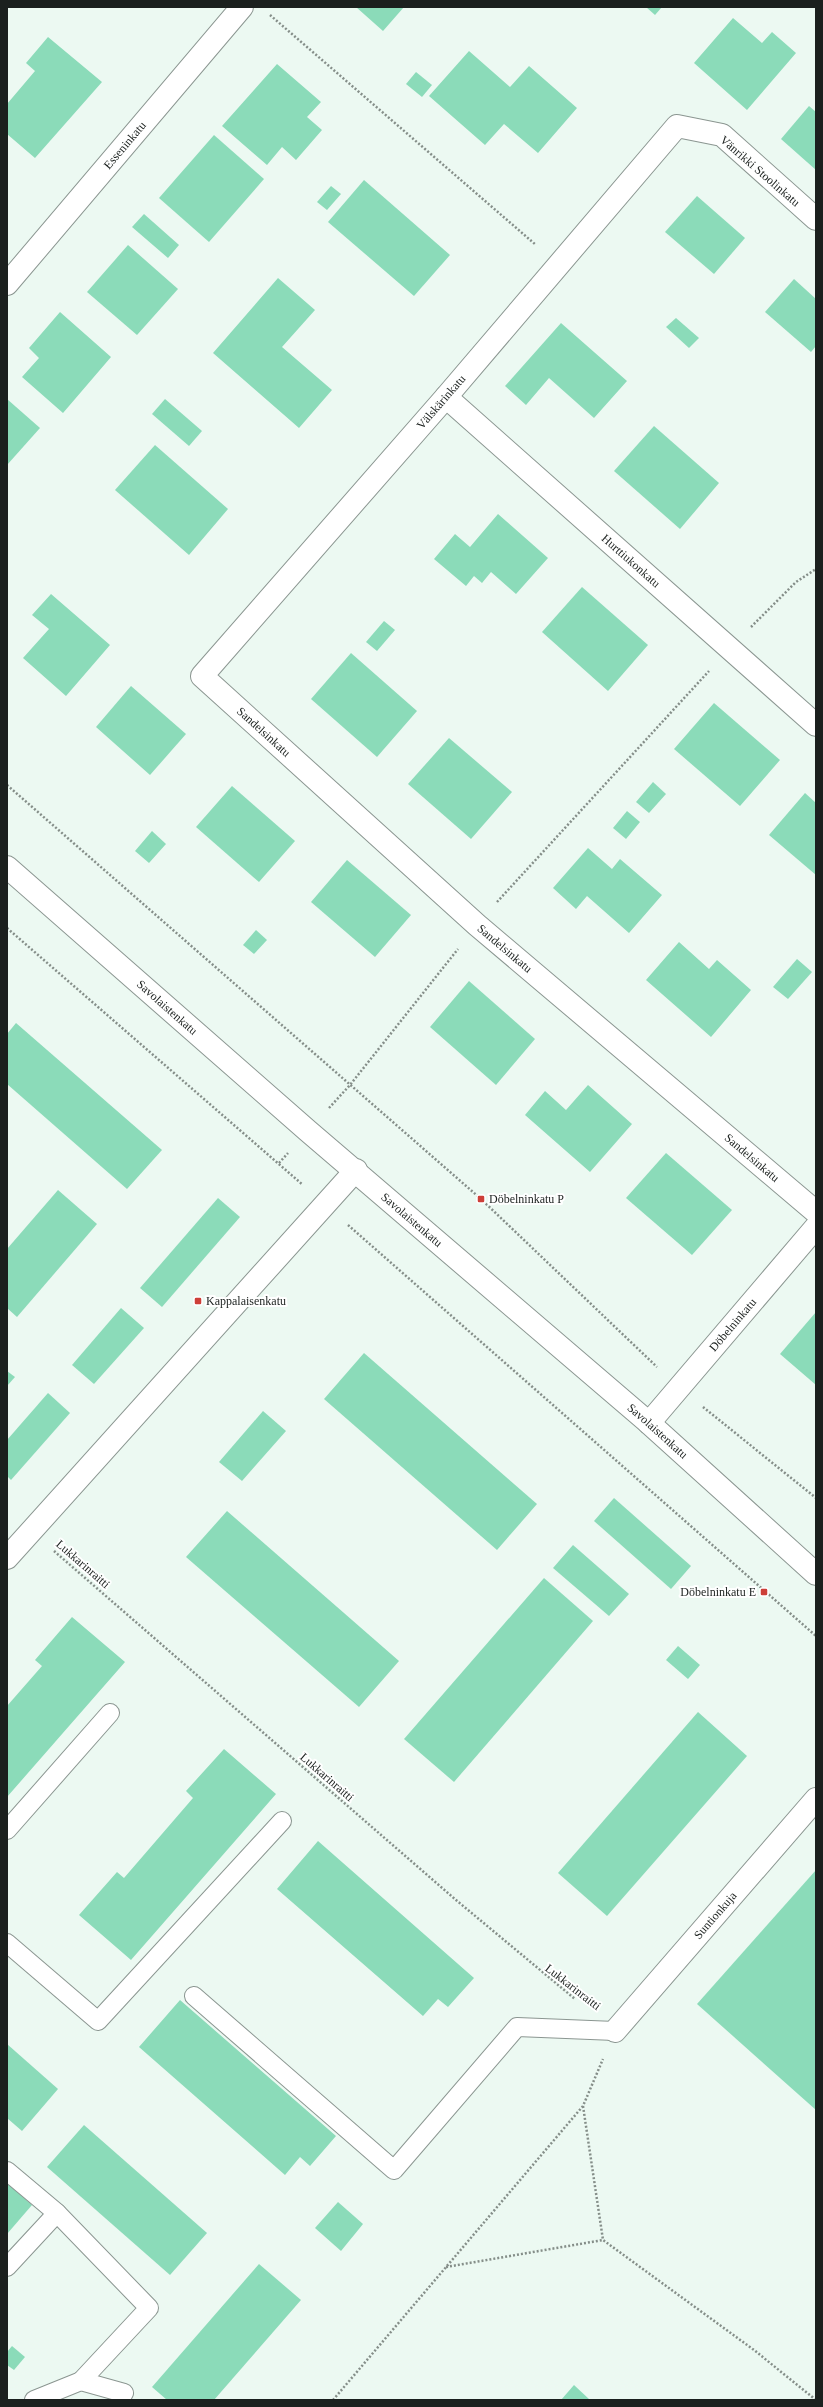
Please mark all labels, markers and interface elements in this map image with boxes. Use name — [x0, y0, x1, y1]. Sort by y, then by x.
street label: Esseninkatu — [101, 119, 149, 172]
street label: Vänrikki Stoolinkatu — [717, 133, 803, 209]
street label: Välskärinkatu — [414, 372, 468, 432]
street label: Hurttiukonkatu — [599, 531, 663, 590]
street label: Sandelsinkatu — [234, 704, 293, 760]
street label: Sandelsinkatu — [474, 921, 535, 976]
street label: Savolaistenkatu — [134, 977, 200, 1038]
street label: Sandelsinkatu — [722, 1131, 782, 1185]
street label: Savolaistenkatu — [378, 1190, 445, 1250]
place label: Döbelninkatu P — [489, 1192, 564, 1206]
marker: Döbelninkatu P — [476, 1194, 486, 1204]
place label: Kappalaisenkatu — [206, 1294, 286, 1308]
street label: Döbelninkatu — [706, 1295, 759, 1354]
marker: Kappalaisenkatu — [193, 1296, 203, 1306]
street label: Savolaistenkatu — [624, 1401, 691, 1462]
street label: Lukkarinraitti — [53, 1537, 113, 1592]
place label: Döbelninkatu E — [680, 1585, 756, 1599]
marker: Döbelninkatu E — [759, 1587, 769, 1597]
street label: Lukkarinraitti — [297, 1750, 357, 1805]
street label: Suntionkuja — [691, 1888, 740, 1942]
street label: Lukkarinraitti — [542, 1961, 604, 2013]

